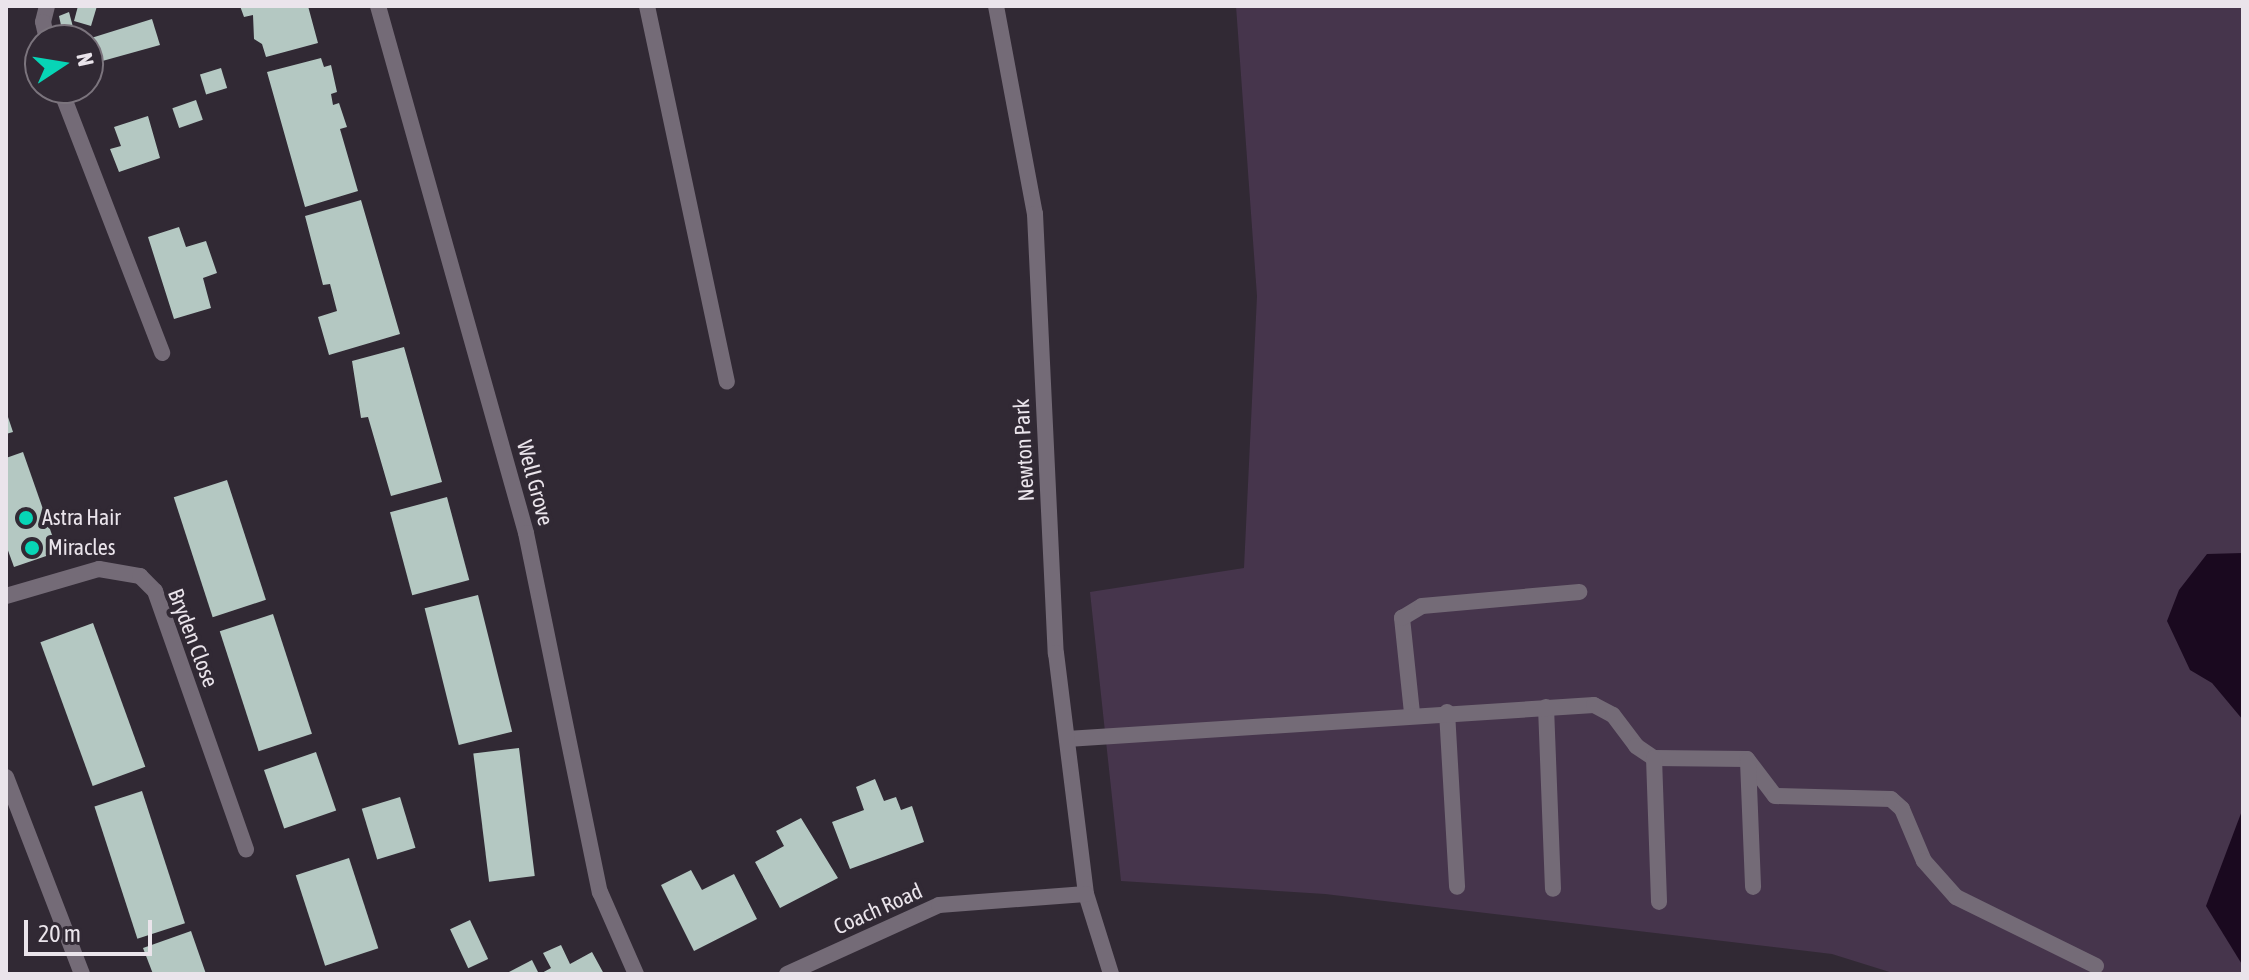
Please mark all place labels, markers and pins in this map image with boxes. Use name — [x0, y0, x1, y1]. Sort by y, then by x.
place label: Astra Hair — [42, 505, 121, 531]
marker: Astra Hair — [17, 509, 35, 527]
place label: Miracles — [48, 535, 116, 561]
marker: Miracles — [23, 539, 41, 557]

